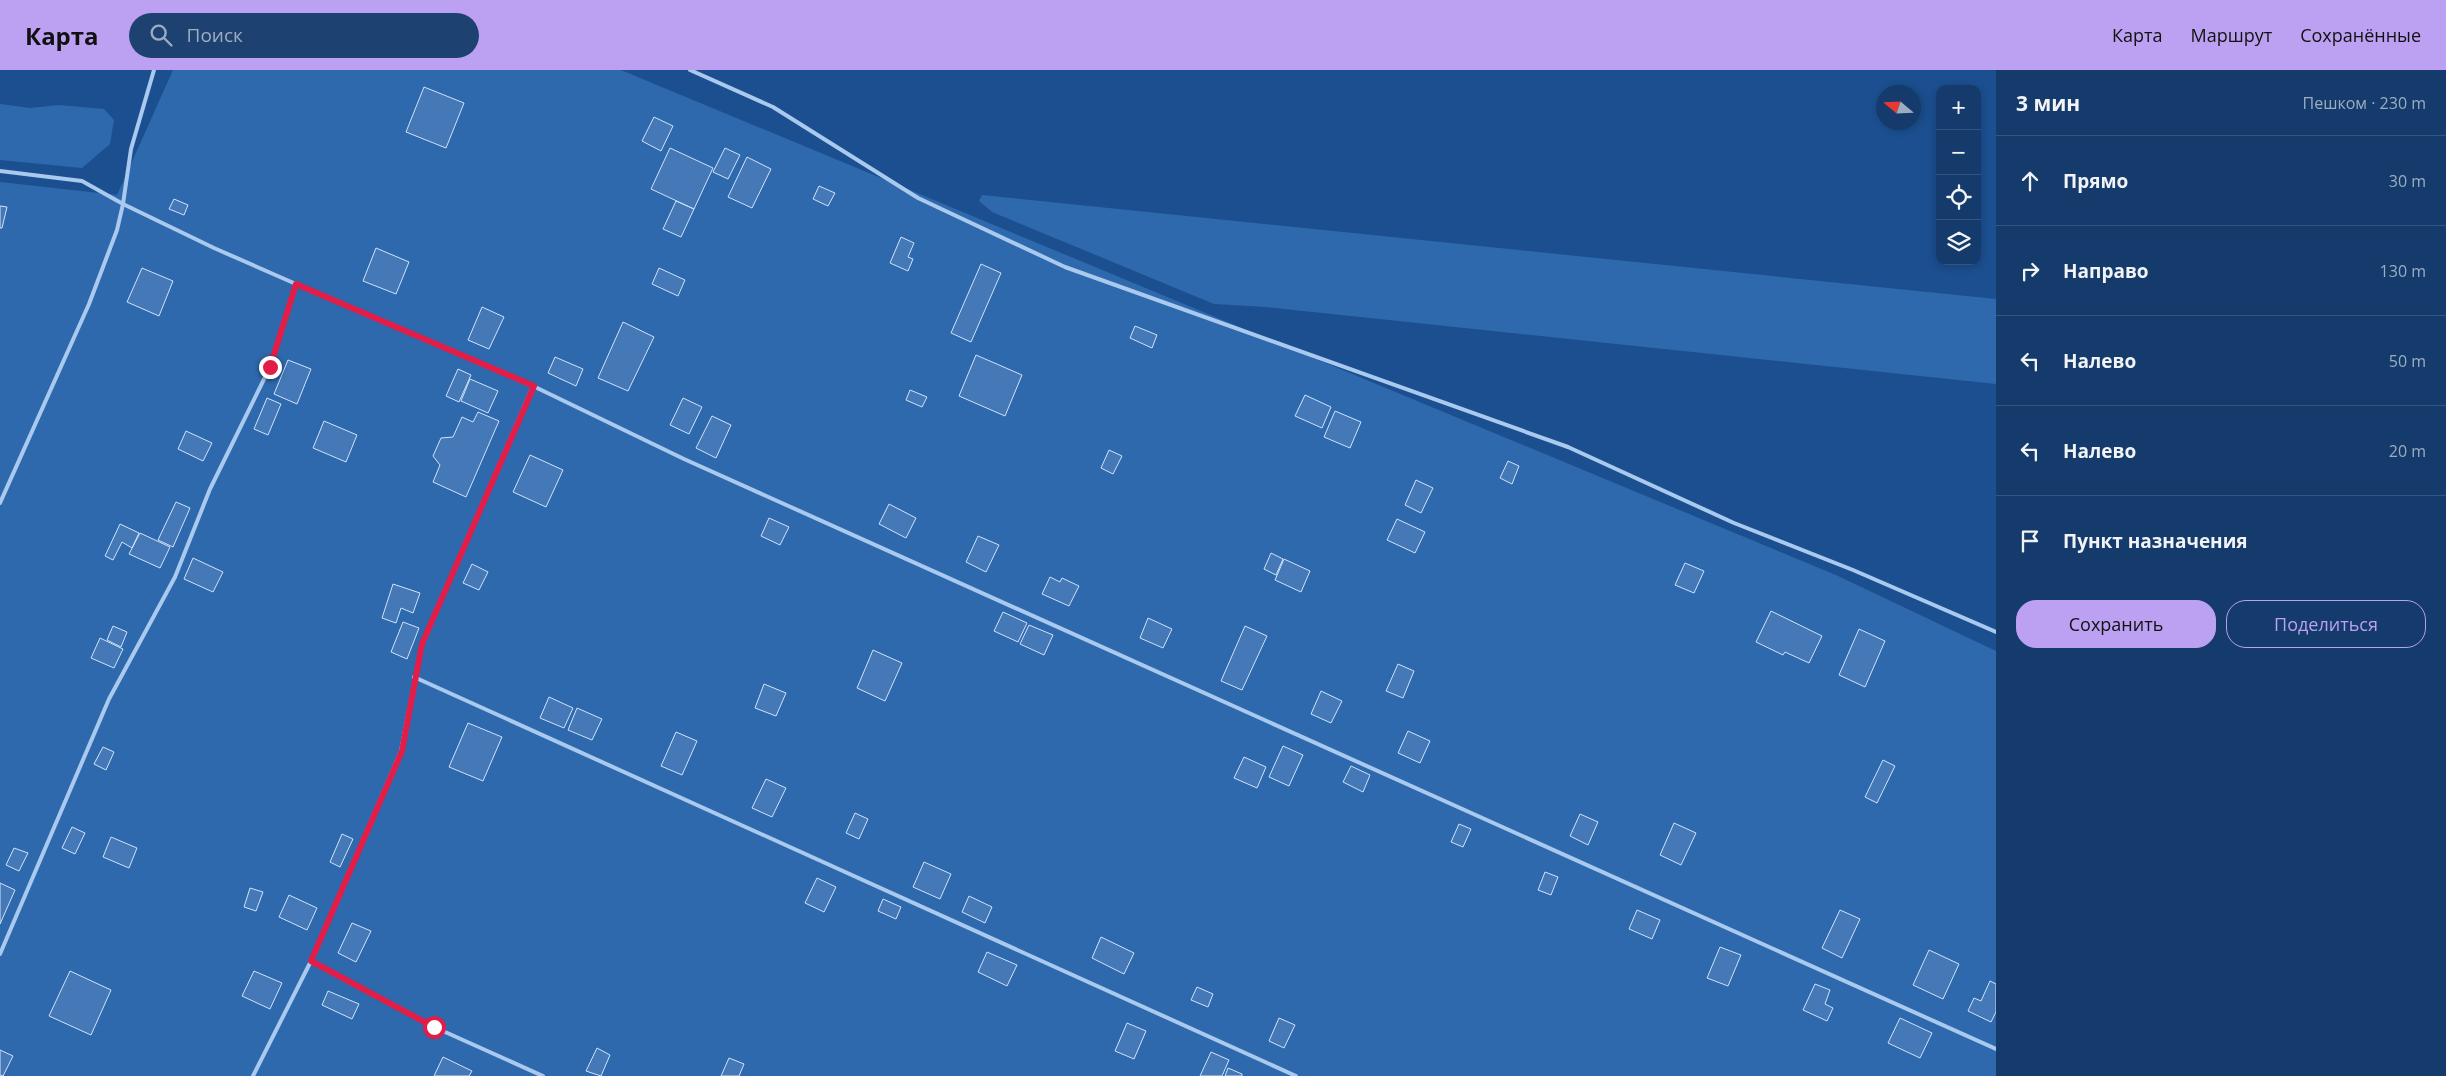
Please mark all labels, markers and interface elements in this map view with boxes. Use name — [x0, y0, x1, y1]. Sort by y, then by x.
search box — [129, 13, 479, 58]
text: Карта — [25, 19, 99, 52]
icon: search — [147, 21, 175, 49]
text: Поиск — [187, 22, 243, 48]
text: Карта — [2112, 23, 2162, 47]
text: Маршрут — [2190, 23, 2272, 47]
text: Сохранённые — [2300, 23, 2421, 47]
north arrow — [1876, 85, 1921, 130]
map controls — [1936, 85, 1981, 265]
button: + — [1936, 85, 1981, 130]
text: 3 мин — [2016, 89, 2080, 117]
text: Пешком · 230 m — [2303, 92, 2426, 114]
button: − — [1936, 130, 1981, 175]
icon: ahead — [2016, 167, 2044, 195]
text: Прямо — [2063, 168, 2128, 194]
text: 30 m — [2389, 170, 2426, 192]
button: locate — [1936, 175, 1981, 220]
button: layers — [1936, 220, 1981, 265]
icon: right — [2016, 257, 2044, 285]
text: Направо — [2063, 258, 2149, 284]
text: 130 m — [2380, 260, 2426, 282]
icon: left — [2016, 347, 2044, 375]
text: Налево — [2063, 348, 2136, 374]
text: 50 m — [2389, 350, 2426, 372]
route end — [259, 356, 282, 379]
icon: left — [2016, 437, 2044, 465]
text: Налево — [2063, 438, 2136, 464]
text: 20 m — [2389, 440, 2426, 462]
icon: arrive — [2016, 527, 2044, 555]
text: Пункт назначения — [2063, 528, 2248, 554]
button: Сохранить — [2016, 600, 2216, 648]
button: Поделиться — [2226, 600, 2426, 648]
route start — [423, 1016, 446, 1039]

